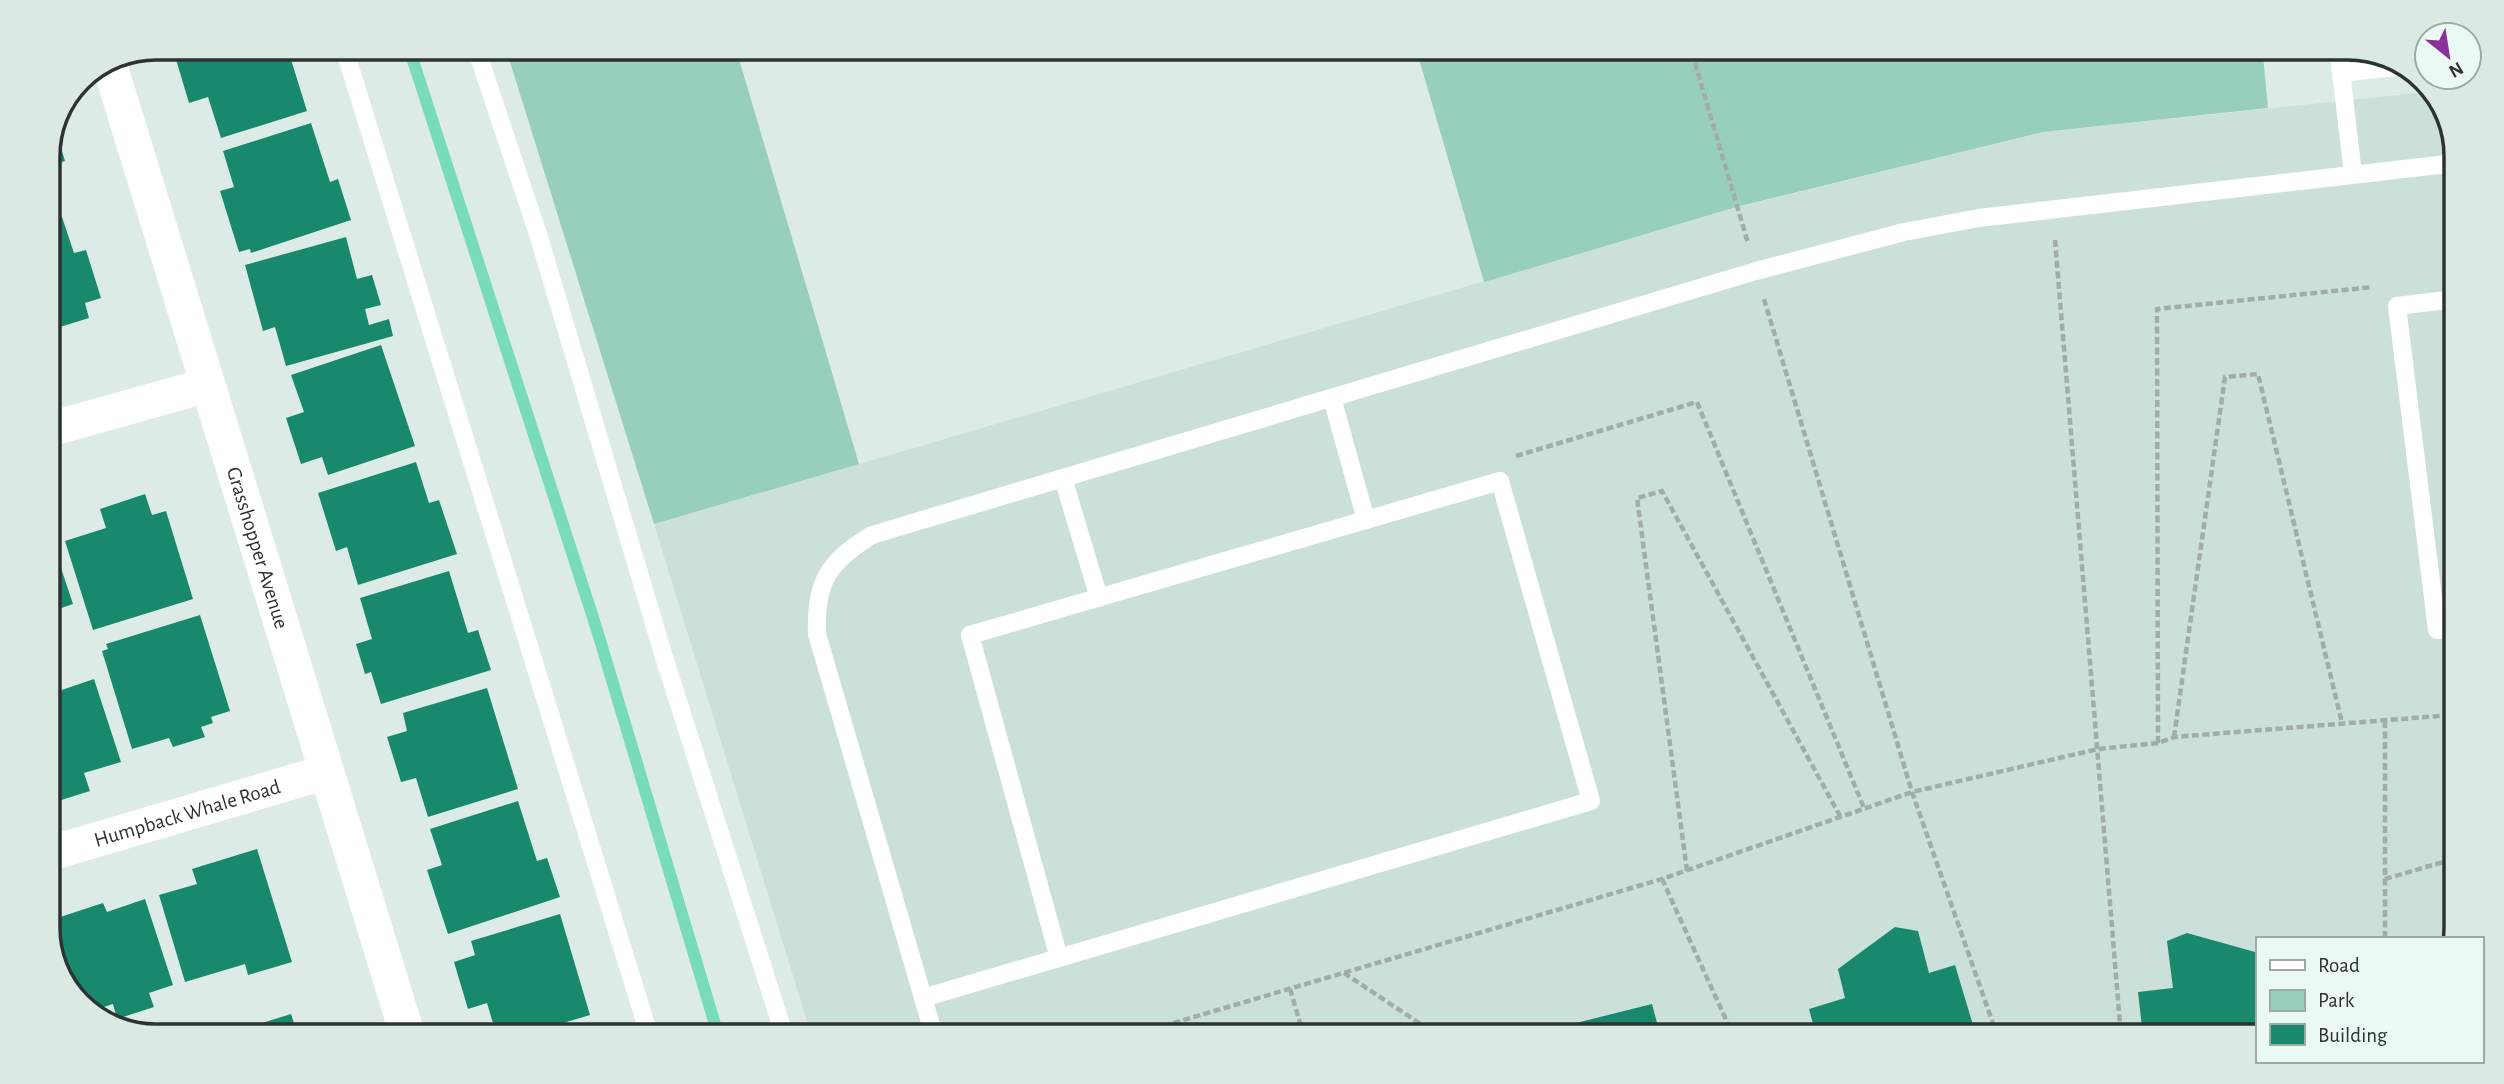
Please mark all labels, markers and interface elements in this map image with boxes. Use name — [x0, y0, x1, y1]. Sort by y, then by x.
north arrow — [2413, 21, 2483, 91]
text: N — [2445, 58, 2466, 81]
street label: Grasshopper Avenue — [223, 464, 293, 631]
street label: Humpback Whale Road — [91, 776, 283, 850]
legend — [2256, 937, 2483, 1063]
text: Road — [2318, 955, 2360, 976]
text: Park — [2318, 990, 2355, 1011]
text: Building — [2318, 1025, 2388, 1046]

